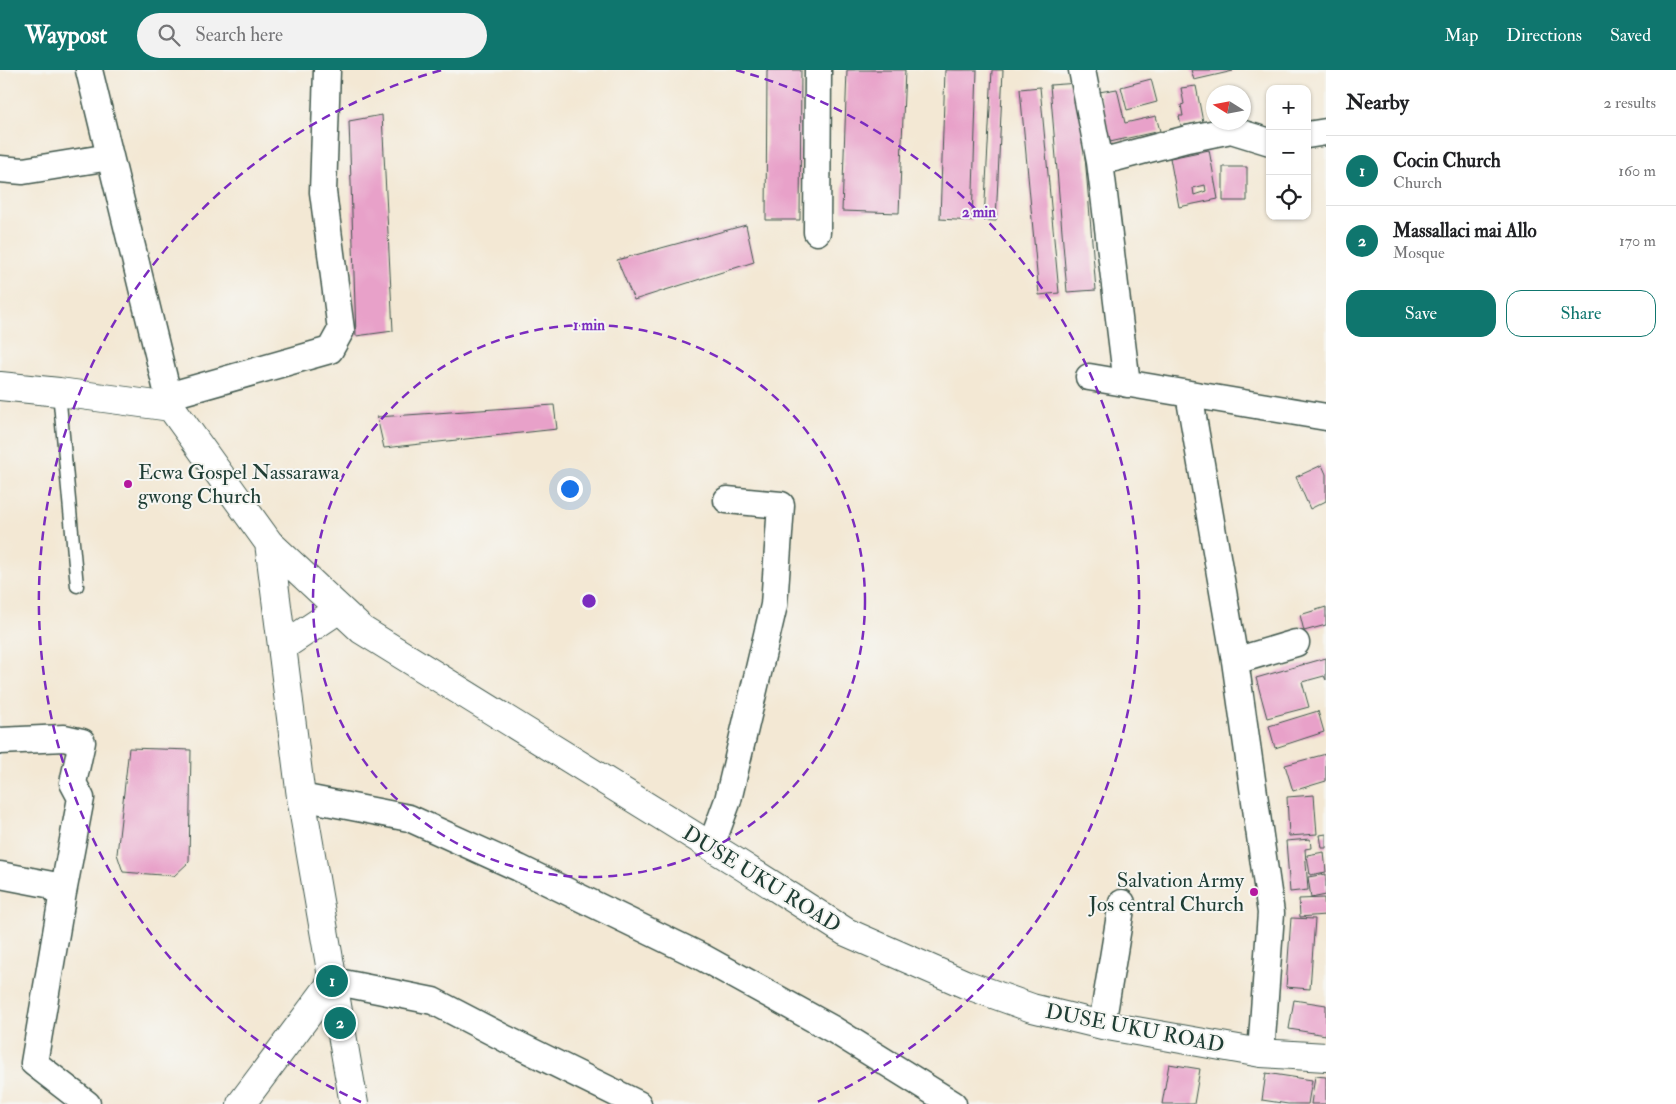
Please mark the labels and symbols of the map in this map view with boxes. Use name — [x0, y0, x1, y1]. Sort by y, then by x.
north arrow — [1206, 85, 1251, 130]
text: 2 min — [962, 203, 996, 222]
text: 1 min — [573, 316, 605, 335]
place label: Ecwa Gospel Nassarawa gwong Church — [138, 459, 340, 510]
your location — [557, 476, 583, 502]
marker: Ecwa Gospel Nassarawa gwong Church — [122, 478, 134, 490]
centre of rings — [580, 592, 598, 610]
street label: DUSE UKU ROAD — [678, 820, 846, 939]
place label: Salvation Army Jos central Church — [1088, 867, 1245, 918]
marker: Salvation Army Jos central Church — [1248, 886, 1260, 898]
pin: 1 — [316, 962, 348, 1000]
street label: DUSE UKU ROAD — [1043, 998, 1227, 1059]
pin: 2 — [324, 1004, 356, 1042]

